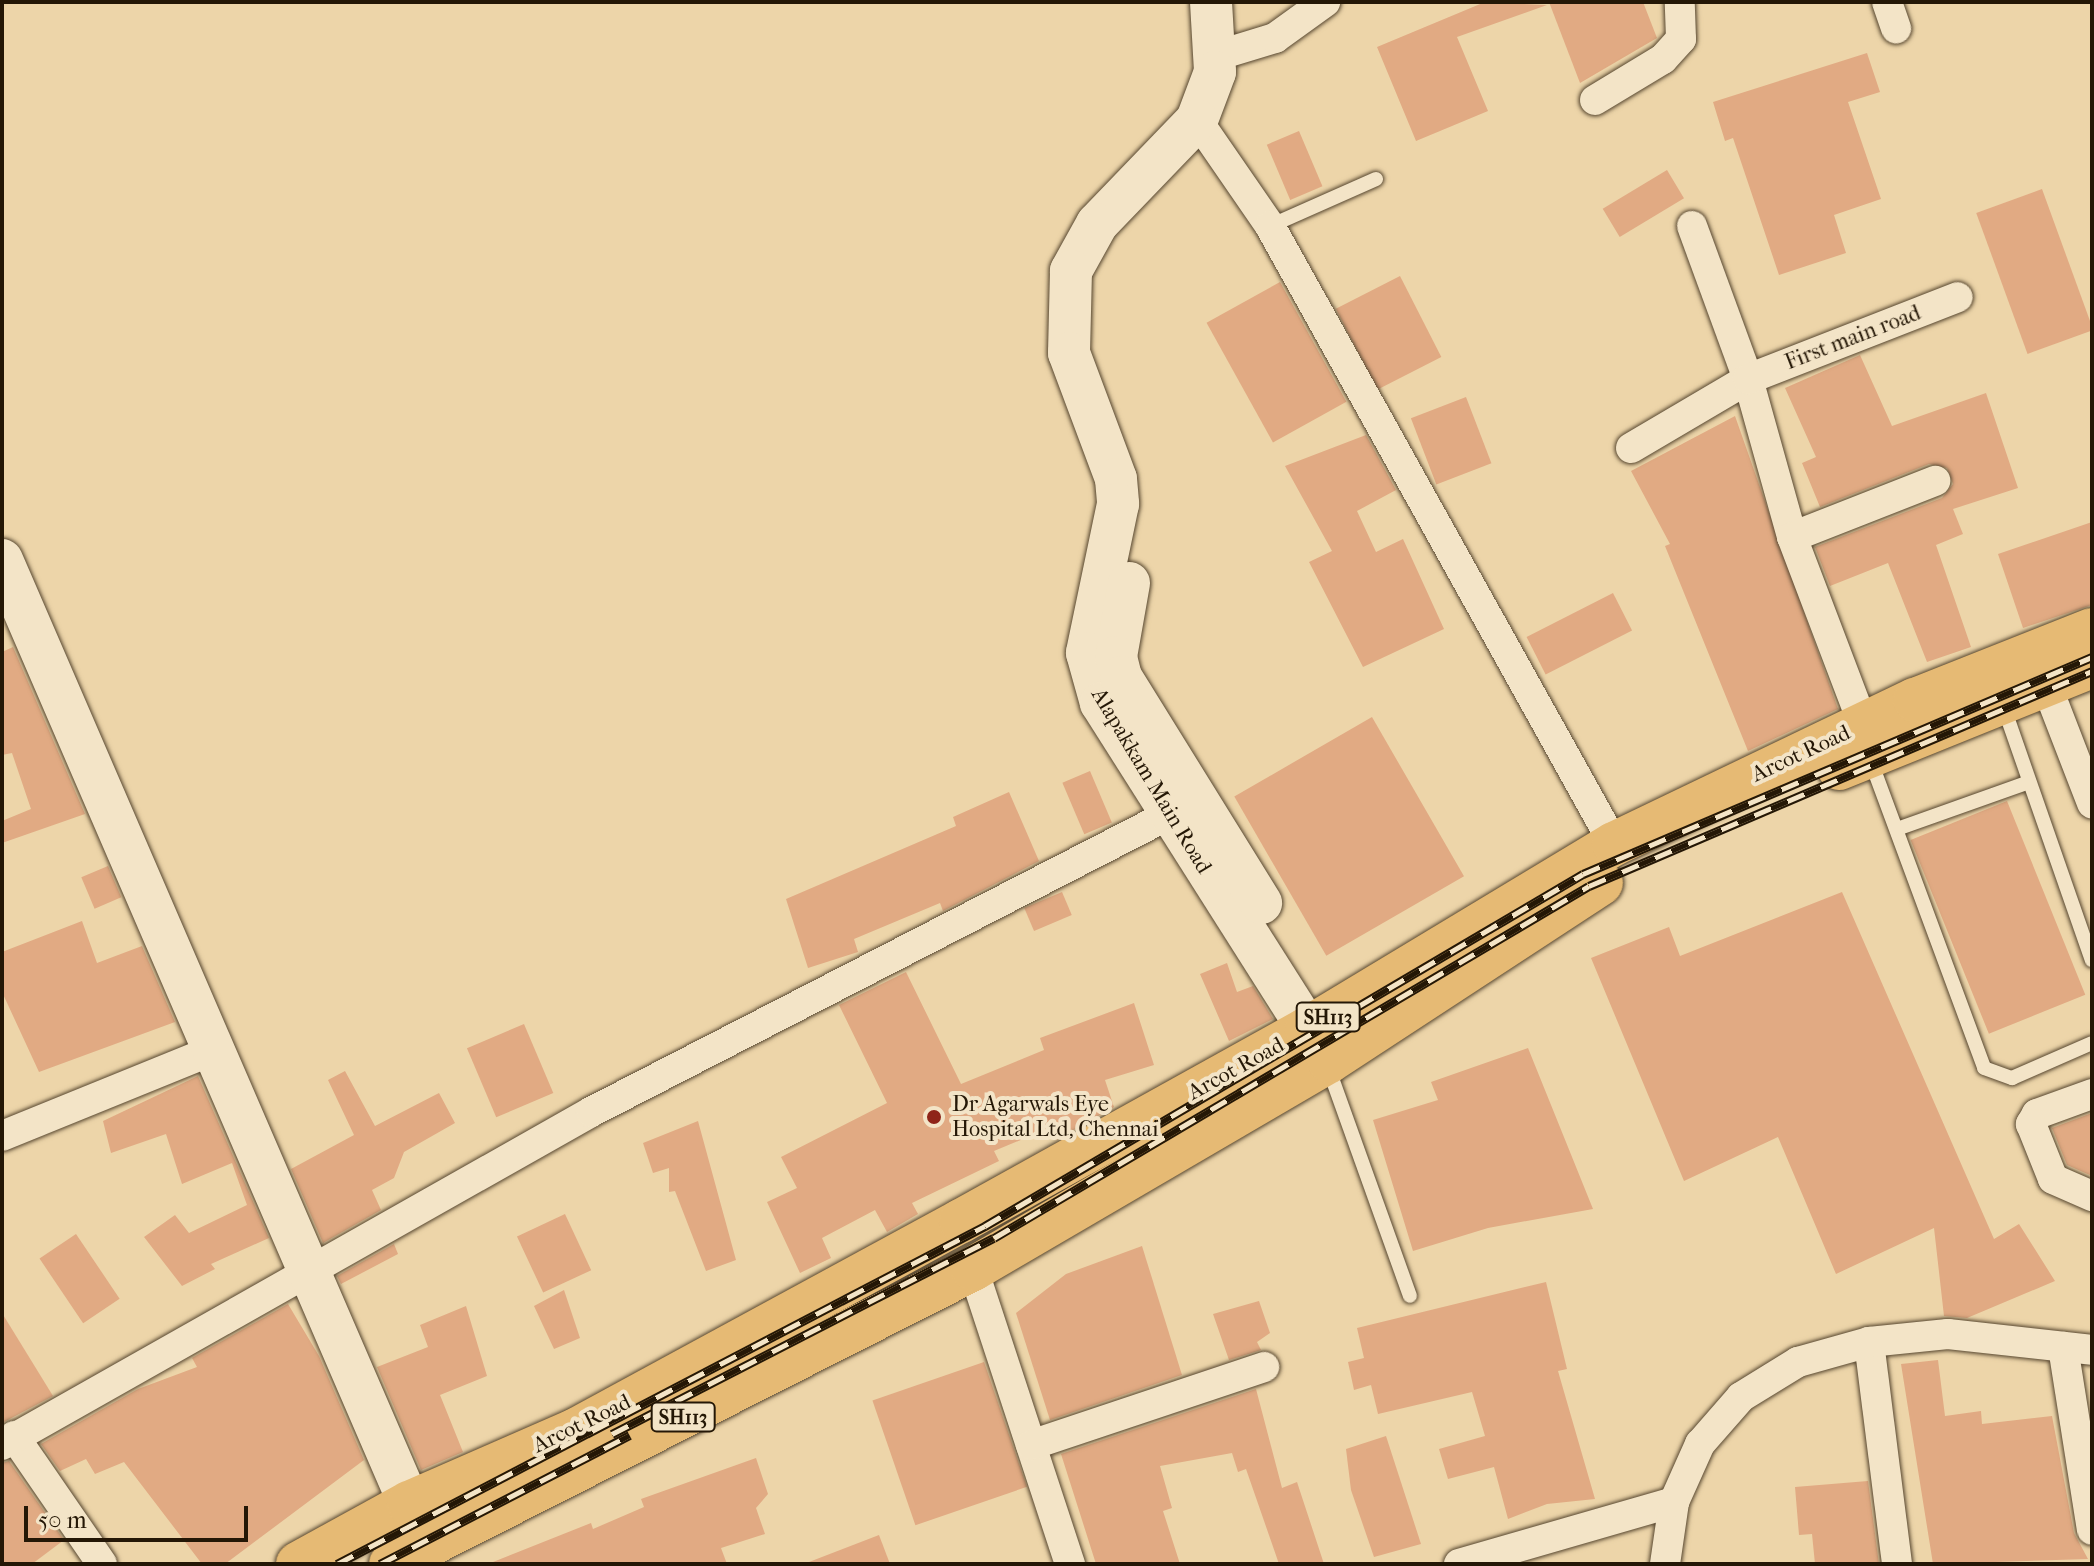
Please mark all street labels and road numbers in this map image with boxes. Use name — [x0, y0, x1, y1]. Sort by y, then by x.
street label: First main road — [1781, 300, 1925, 376]
street label: Alapakkam Main Road — [1085, 683, 1217, 879]
street label: Arcot Road — [1747, 720, 1855, 788]
road number: SH113 — [1294, 1001, 1362, 1033]
street label: Arcot Road — [1183, 1032, 1289, 1106]
street label: Arcot Road — [529, 1389, 635, 1459]
road number: SH113 — [649, 1401, 717, 1433]

